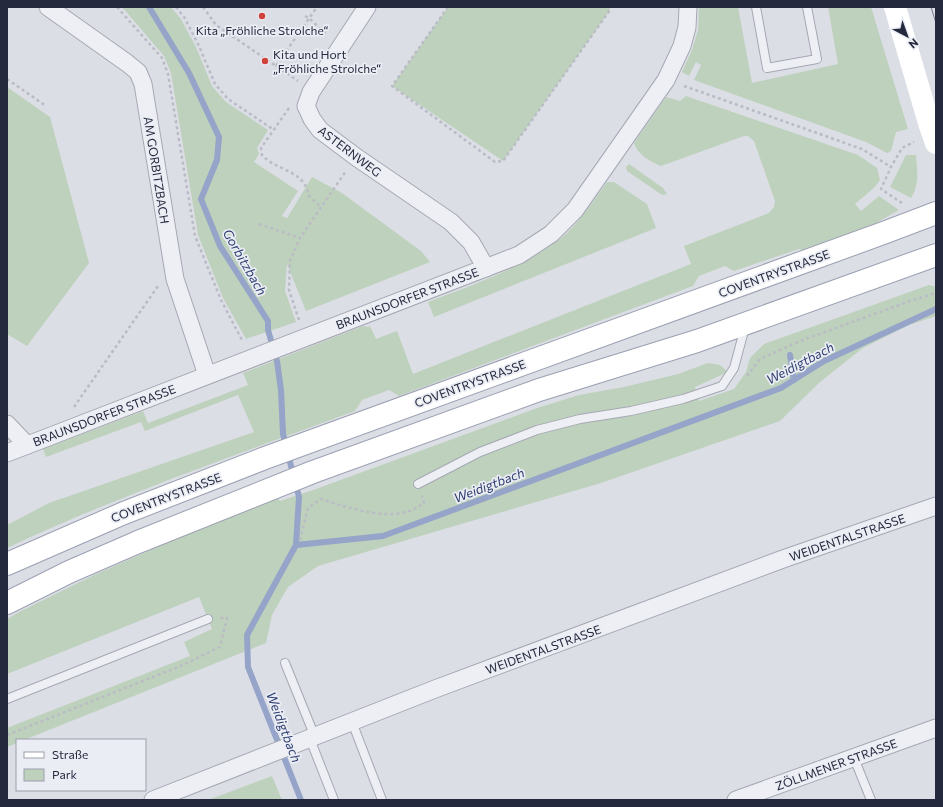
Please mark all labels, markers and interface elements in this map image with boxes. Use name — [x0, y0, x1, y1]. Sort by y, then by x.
marker: Kita „Fröhliche Strolche“ — [257, 11, 267, 21]
north arrow — [887, 16, 927, 56]
place label: Kita „Fröhliche Strolche“ — [196, 23, 328, 37]
text: N — [907, 36, 921, 52]
place label: Kita und Hort „Fröhliche Strolche“ — [273, 47, 381, 75]
marker: Kita und Hort „Fröhliche Strolche“ — [260, 56, 270, 66]
street label: AM GORBITZBACH — [142, 115, 172, 225]
street label: ASTERNWEG — [316, 123, 384, 179]
water label: Gorbitzbach — [220, 226, 270, 298]
street label: COVENTRYSTRASSE — [717, 246, 831, 300]
street label: BRAUNSDORFER STRASSE — [334, 264, 480, 332]
water label: Weidigtbach — [763, 338, 837, 388]
street label: COVENTRYSTRASSE — [413, 356, 527, 410]
street label: BRAUNSDORFER STRASSE — [31, 381, 177, 449]
water label: Weidigtbach — [451, 464, 527, 506]
street label: COVENTRYSTRASSE — [109, 469, 223, 525]
street label: WEIDENTALSTRASSE — [787, 511, 907, 563]
street label: WEIDENTALSTRASSE — [483, 622, 603, 676]
water label: Weidigtbach — [263, 689, 305, 765]
street label: ZÖLLMENER STRASSE — [773, 735, 899, 793]
legend — [16, 739, 146, 791]
text: Straße — [52, 747, 88, 761]
text: Park — [52, 767, 78, 781]

